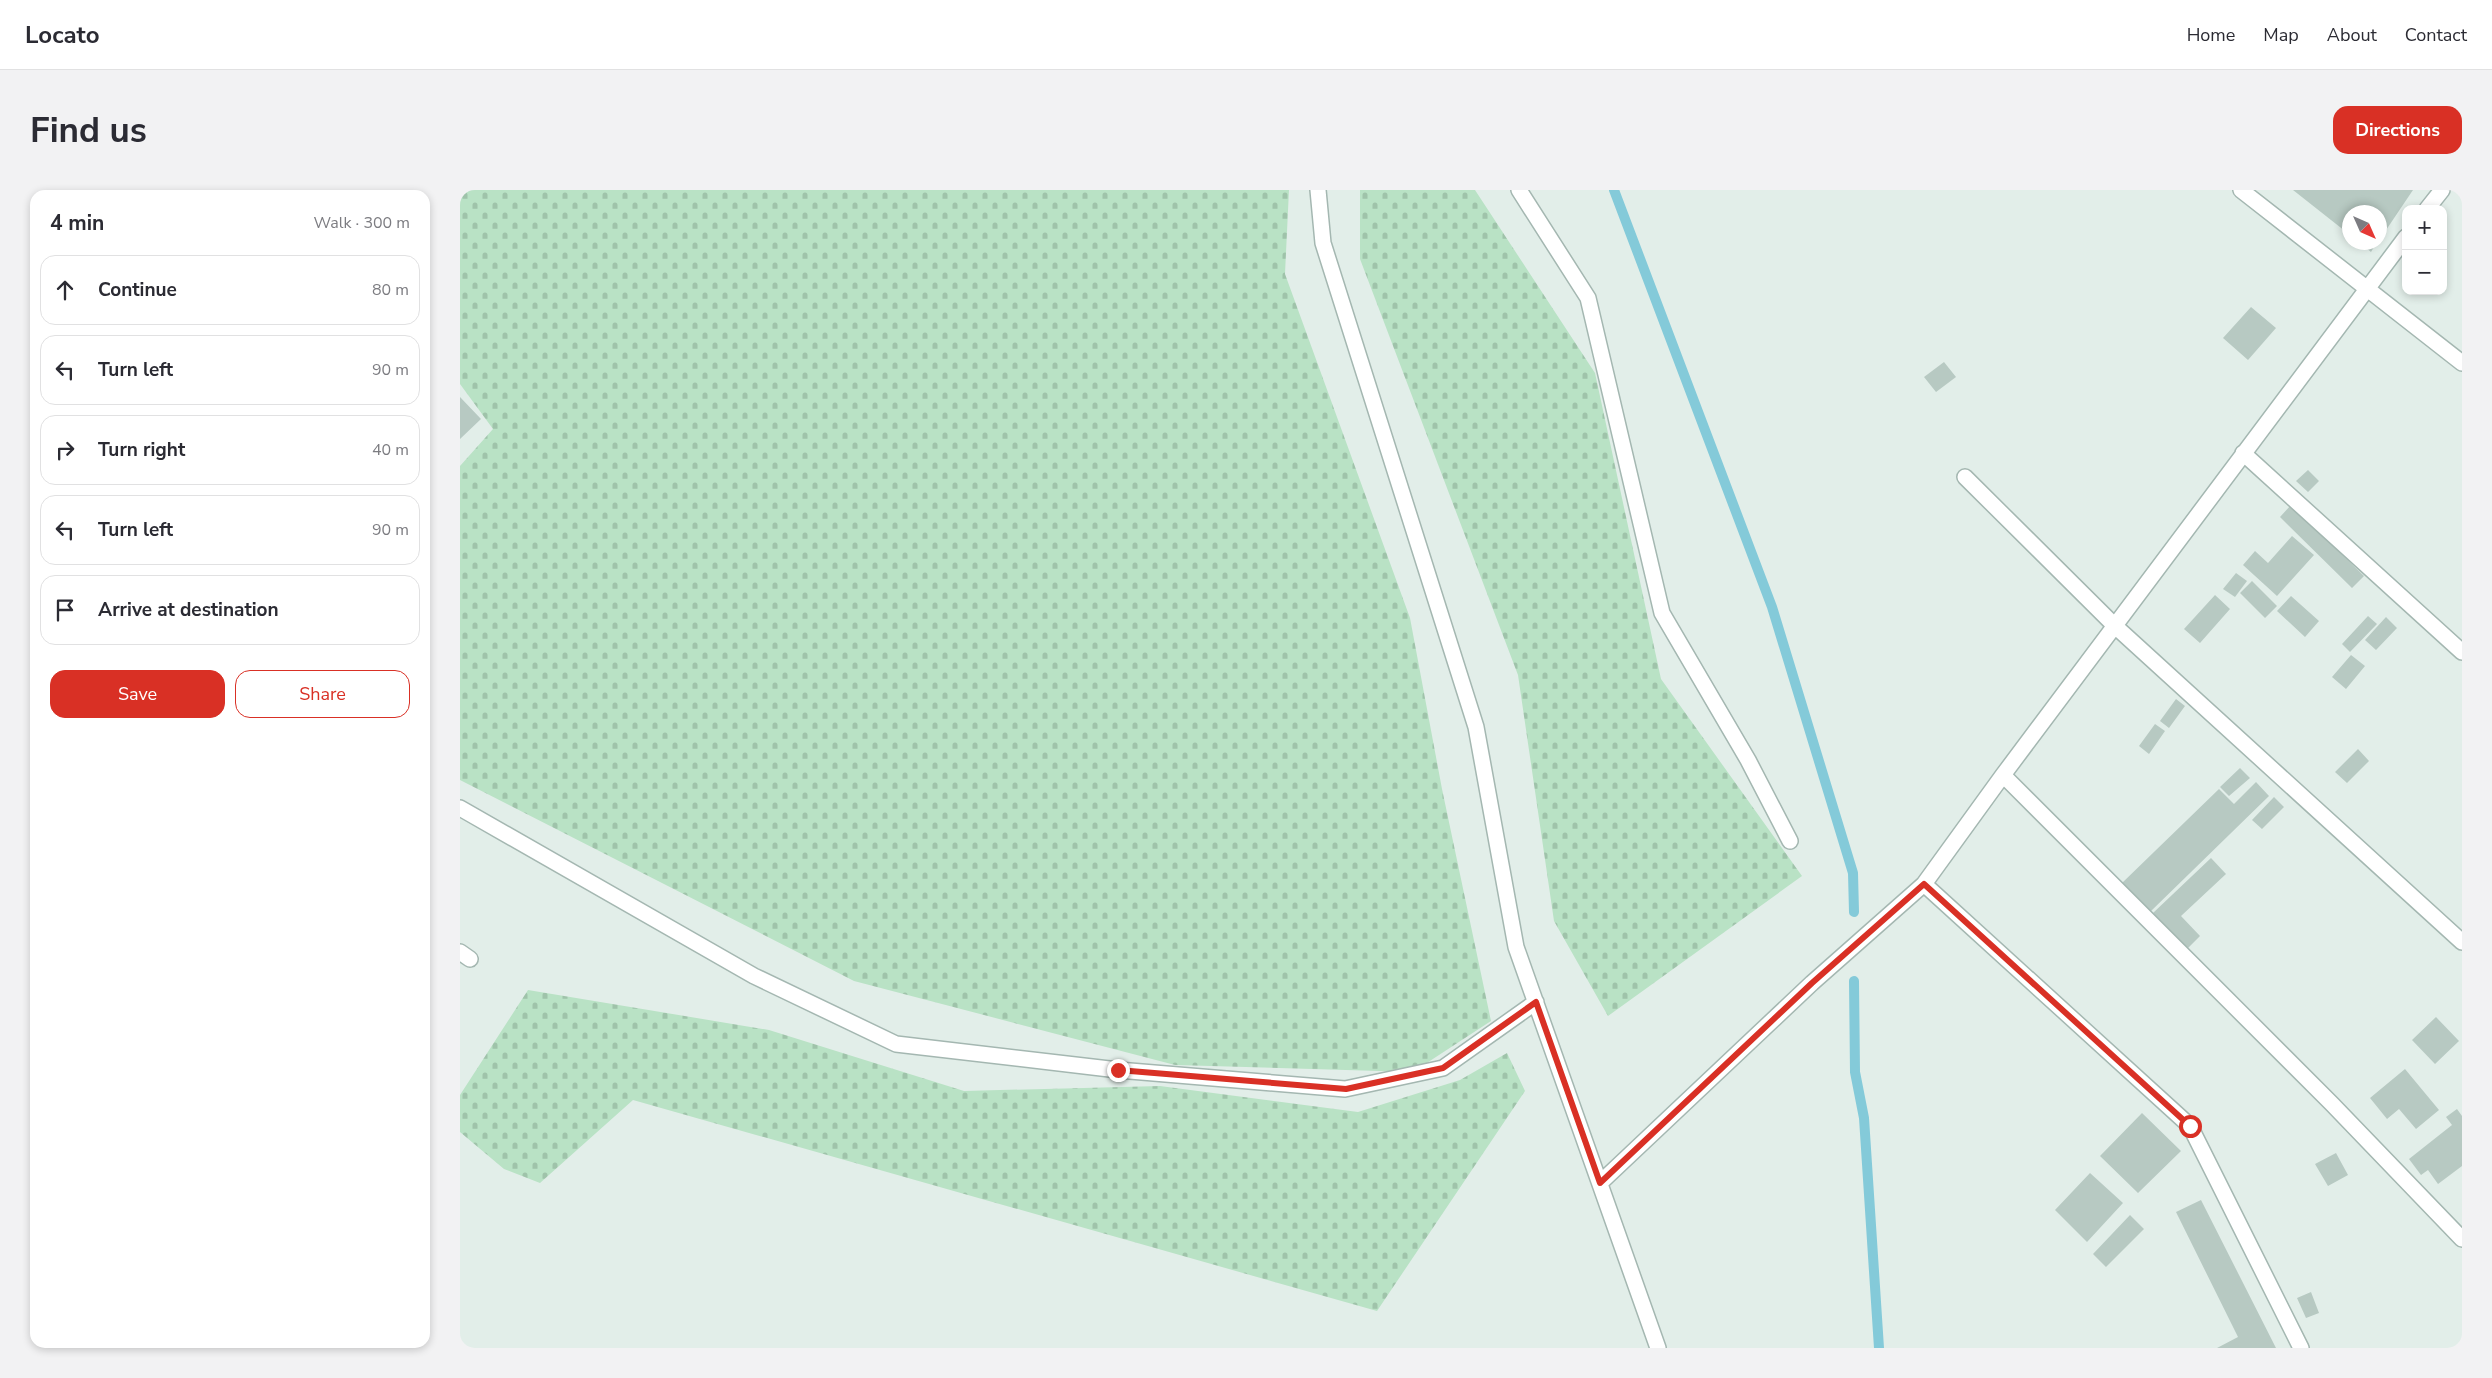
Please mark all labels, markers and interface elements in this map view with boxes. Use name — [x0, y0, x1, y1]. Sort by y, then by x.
text: Locato — [25, 19, 100, 51]
text: Home — [2187, 23, 2235, 47]
text: Map — [2263, 23, 2299, 47]
text: About — [2327, 23, 2377, 47]
text: Contact — [2405, 23, 2467, 47]
button: Directions — [2333, 106, 2462, 154]
text: Find us — [30, 107, 147, 154]
north arrow — [2342, 205, 2387, 250]
map controls — [2402, 205, 2447, 295]
button: + — [2402, 205, 2447, 250]
text: 4 min — [50, 209, 104, 237]
text: Walk · 300 m — [314, 212, 410, 234]
button: − — [2402, 250, 2447, 295]
icon: ahead — [51, 276, 79, 304]
text: Continue — [98, 277, 177, 303]
text: 80 m — [372, 279, 409, 301]
icon: left — [51, 356, 79, 384]
text: Turn left — [98, 357, 173, 383]
text: 90 m — [372, 359, 409, 381]
icon: right — [51, 436, 79, 464]
text: Turn right — [98, 437, 185, 463]
text: 40 m — [372, 439, 409, 461]
icon: left — [51, 516, 79, 544]
text: Turn left — [98, 517, 173, 543]
text: 90 m — [372, 519, 409, 541]
icon: arrive — [51, 596, 79, 624]
text: Arrive at destination — [98, 597, 279, 623]
button: Save — [50, 670, 225, 718]
button: Share — [235, 670, 410, 718]
route end — [1107, 1059, 1130, 1082]
route start — [2179, 1115, 2202, 1138]

